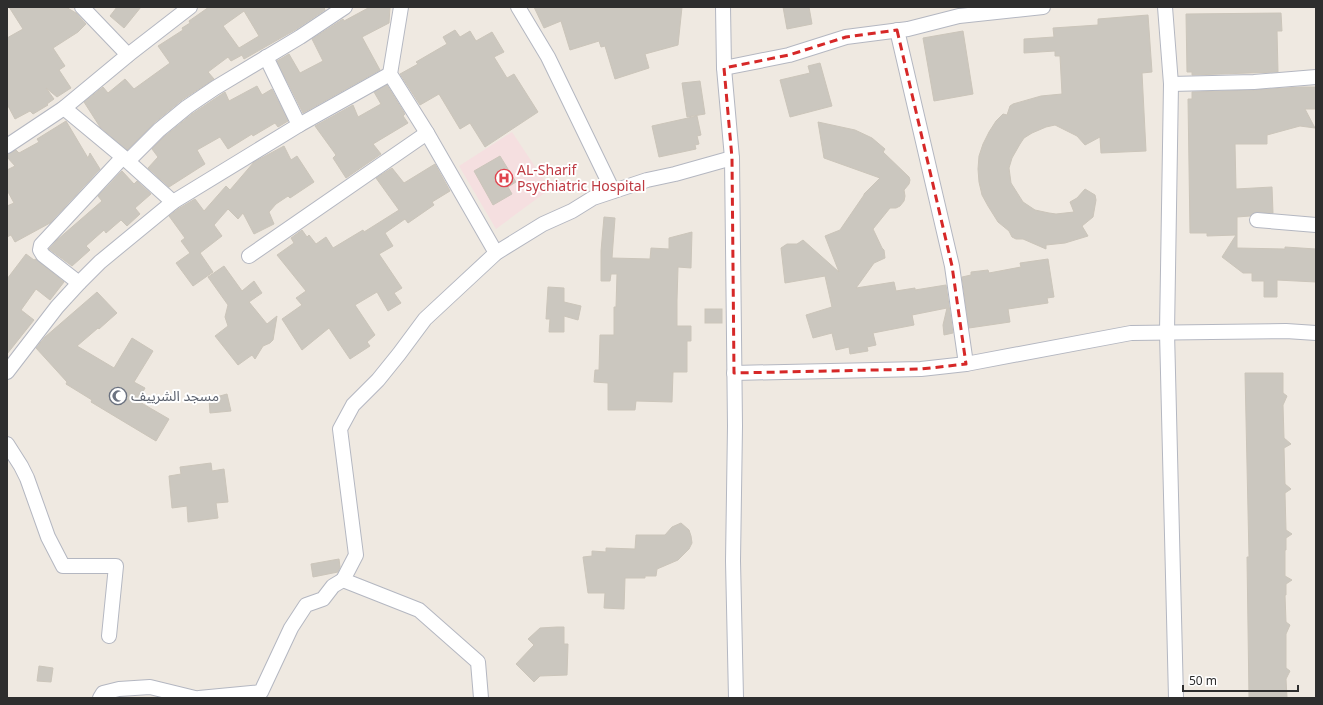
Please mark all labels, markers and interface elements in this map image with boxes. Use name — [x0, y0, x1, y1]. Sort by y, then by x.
place label: AL-Sharif Psychiatric Hospital — [517, 160, 645, 195]
hospital icon: AL-Sharif Psychiatric Hospital — [494, 168, 514, 188]
mosque icon: مسجد الشرييف — [108, 386, 128, 406]
place label: مسجد الشرييف — [131, 386, 219, 405]
scale bar — [1183, 667, 1298, 693]
text: 50 m — [1189, 672, 1217, 689]

